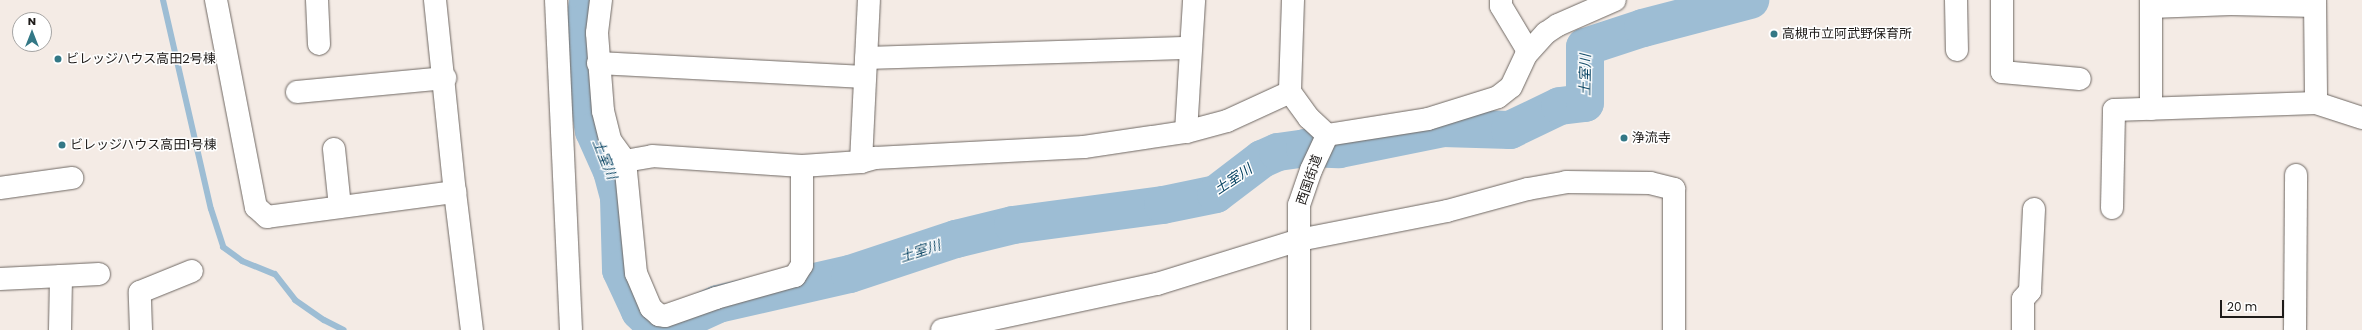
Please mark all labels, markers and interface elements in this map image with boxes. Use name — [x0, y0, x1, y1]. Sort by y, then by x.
north arrow — [12, 12, 52, 52]
text: N — [28, 13, 36, 29]
place label: 高槻市立阿武野保育所 — [1782, 26, 1912, 42]
marker: 高槻市立阿武野保育所 — [1769, 29, 1779, 39]
place label: ビレッジハウス高田2号棟 — [66, 51, 216, 67]
marker: ビレッジハウス高田2号棟 — [53, 54, 63, 64]
water label: 土室川 — [1576, 54, 1594, 96]
place label: 浄流寺 — [1632, 130, 1671, 146]
marker: 浄流寺 — [1619, 133, 1629, 143]
water label: 土室川 — [589, 136, 621, 182]
place label: ビレッジハウス高田1号棟 — [70, 137, 217, 153]
marker: ビレッジハウス高田1号棟 — [57, 140, 67, 150]
street label: 西国街道 — [1294, 153, 1326, 207]
water label: 土室川 — [1211, 160, 1255, 198]
water label: 土室川 — [897, 237, 943, 265]
scale bar — [2222, 292, 2286, 318]
text: 20 m — [2227, 298, 2257, 315]

